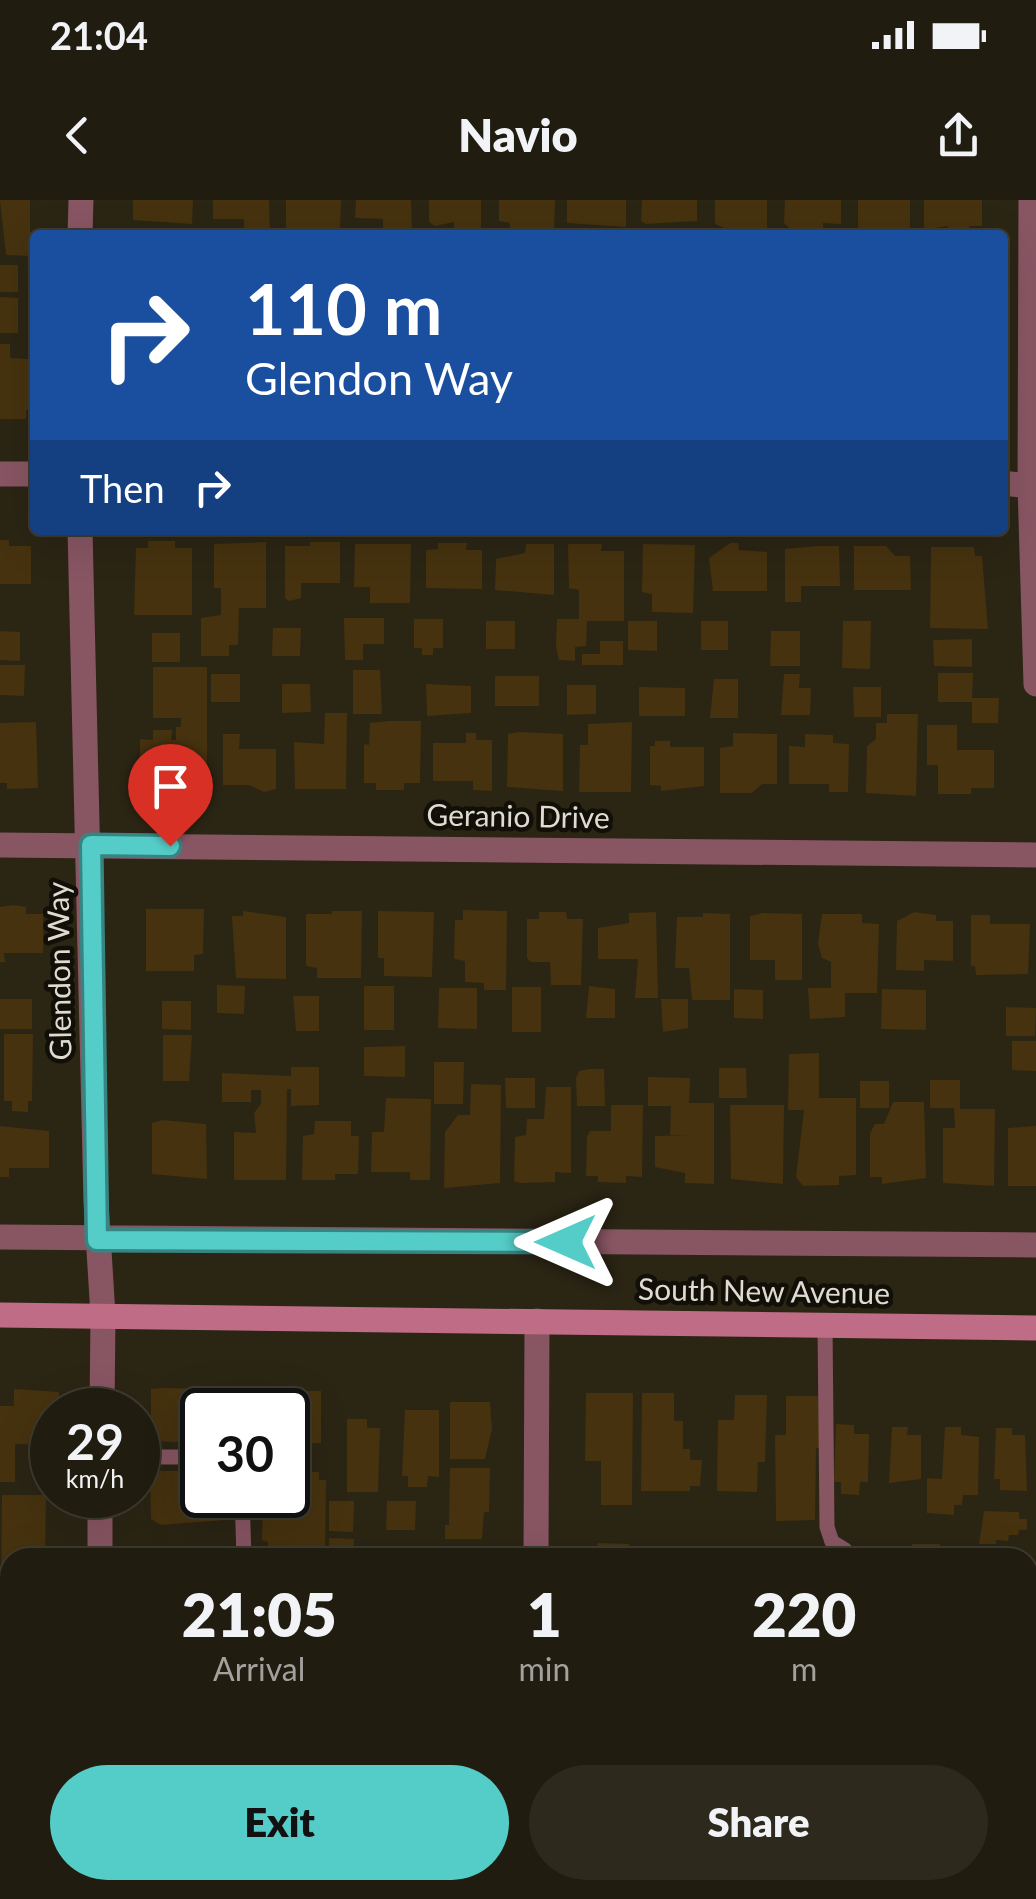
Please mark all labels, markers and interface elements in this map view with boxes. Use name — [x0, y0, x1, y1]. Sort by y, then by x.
text: 21:04 — [50, 12, 148, 58]
icon: back — [50, 108, 105, 163]
text: Navio — [458, 108, 578, 162]
icon: share — [931, 108, 986, 163]
text: 110 m — [245, 266, 442, 350]
icon: right — [80, 270, 210, 400]
text: Glendon Way — [245, 351, 513, 405]
icon: right — [185, 460, 240, 515]
text: Then — [80, 465, 165, 511]
pin — [128, 744, 213, 847]
icon: arrive — [143, 759, 198, 814]
street label: Geranio Drive — [426, 795, 610, 835]
street label: Glendon Way — [38, 881, 78, 1061]
position arrow — [514, 1190, 618, 1294]
street label: South New Avenue — [638, 1270, 890, 1310]
speed limit sign: 30 — [180, 1388, 310, 1518]
text: 29 — [66, 1411, 124, 1471]
text: km/h — [66, 1463, 124, 1493]
text: 21:05 — [182, 1578, 337, 1650]
text: 1 — [527, 1578, 562, 1650]
text: 220 — [752, 1578, 856, 1650]
text: Arrival — [213, 1649, 305, 1688]
text: min — [518, 1649, 570, 1688]
text: m — [791, 1649, 817, 1688]
button: Exit — [50, 1765, 509, 1880]
button: Share — [529, 1765, 988, 1880]

